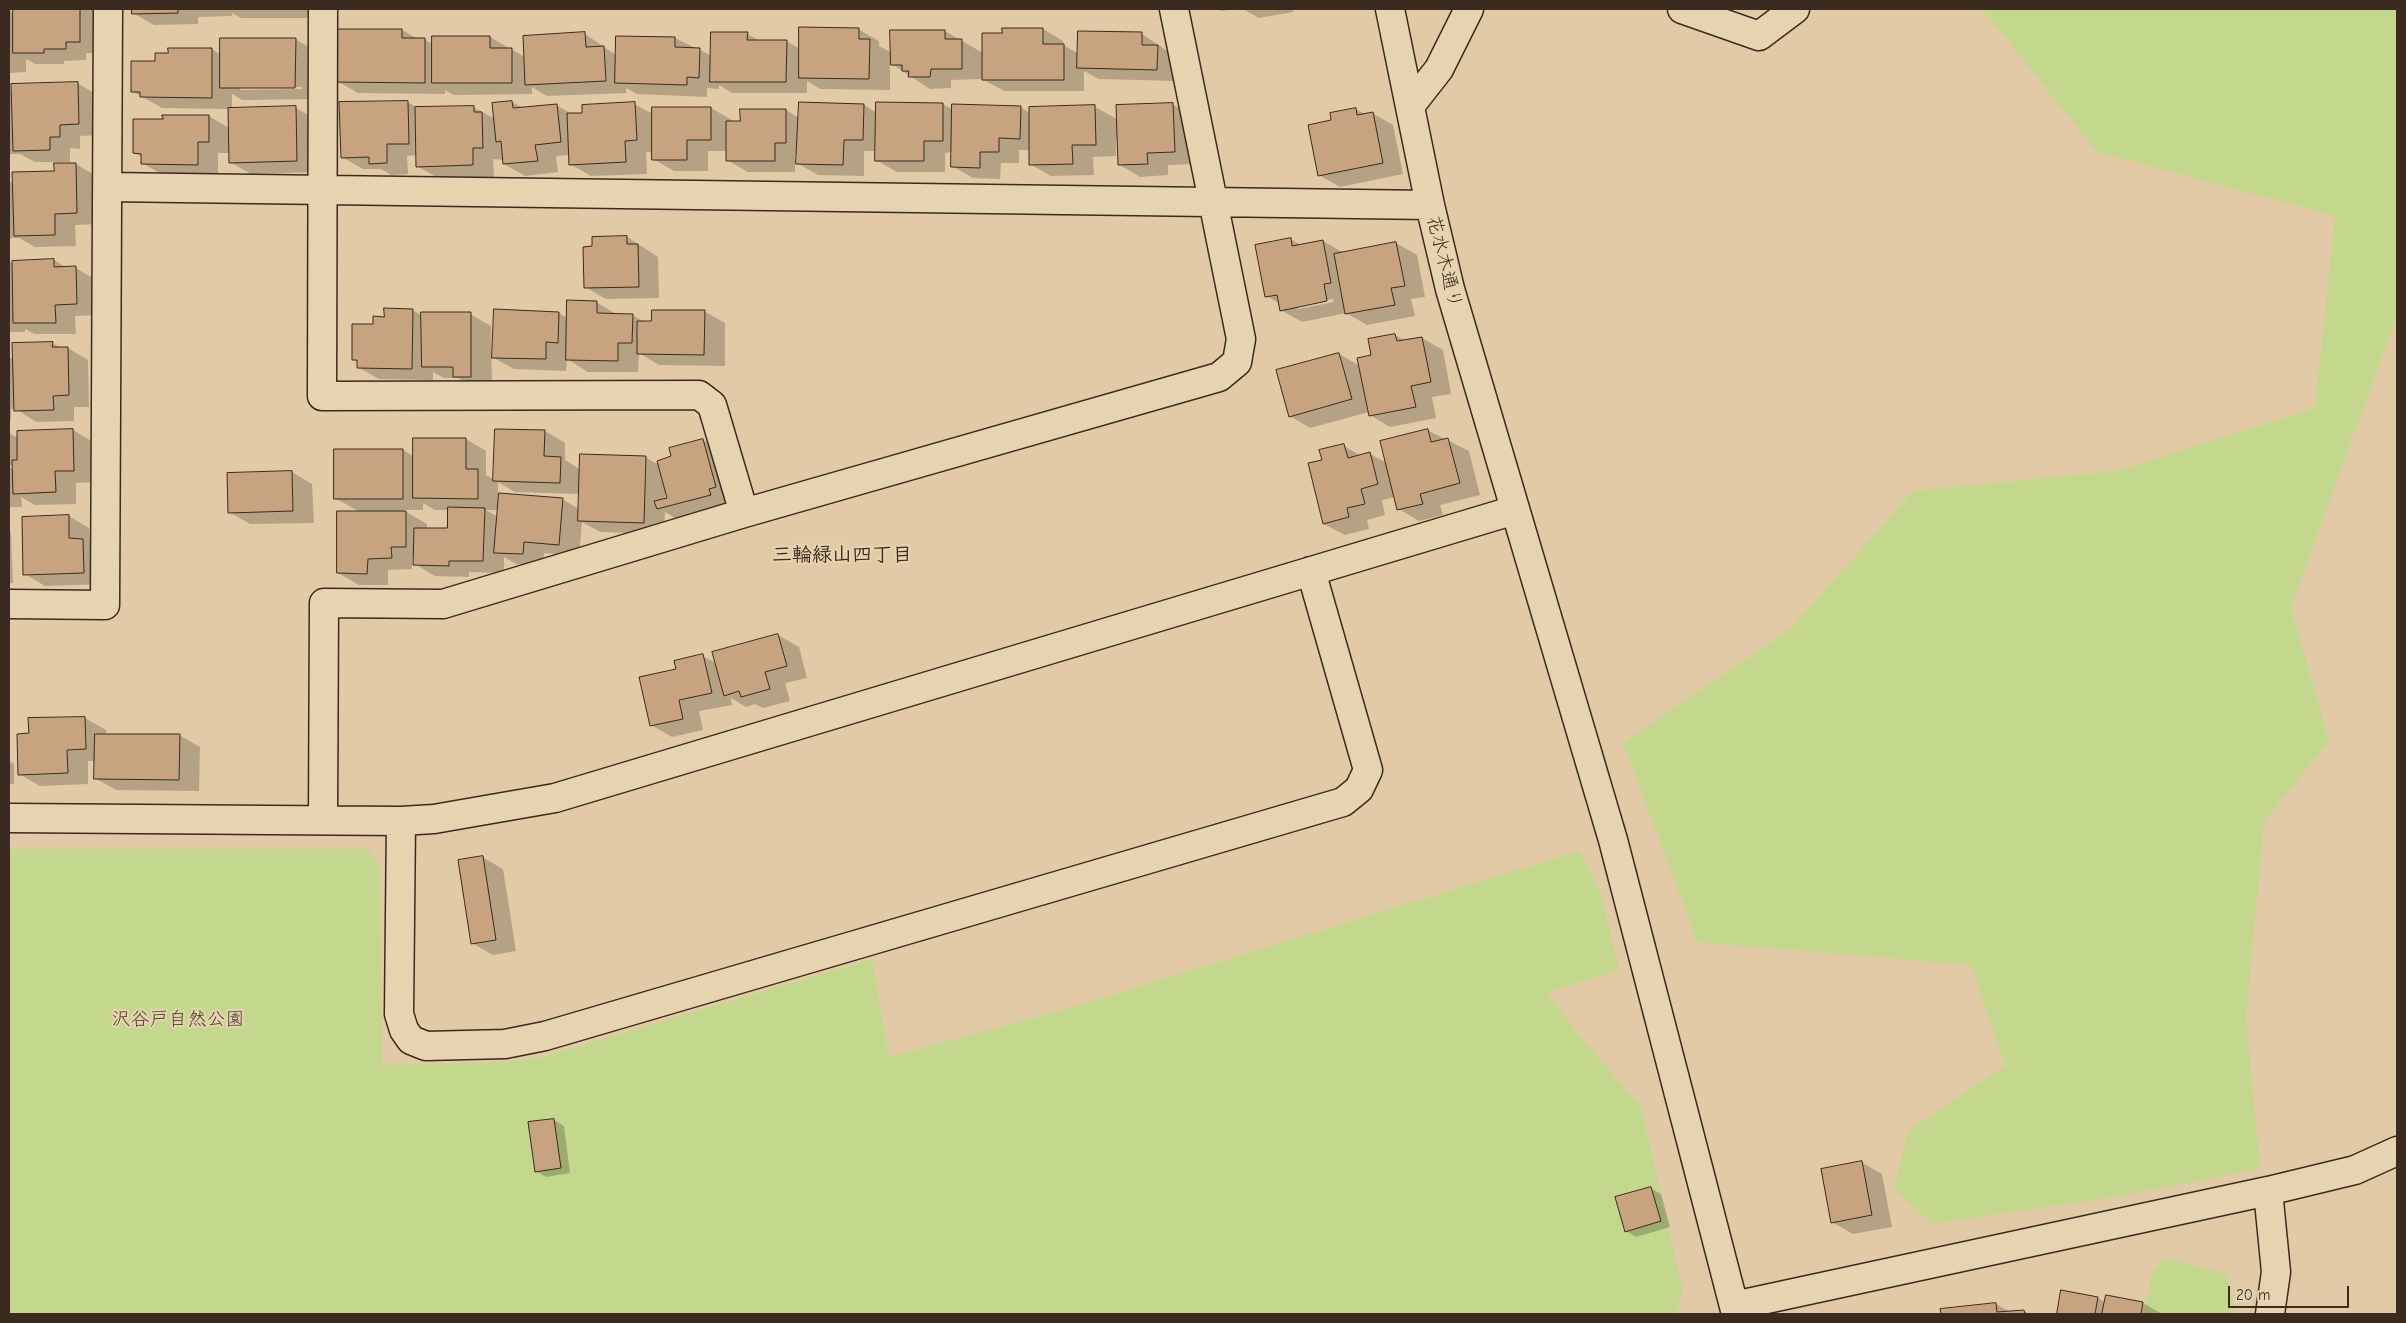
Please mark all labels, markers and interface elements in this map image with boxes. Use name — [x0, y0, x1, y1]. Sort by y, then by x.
street label: 花水木通り — [1421, 213, 1467, 311]
district label: 三輪緑山四丁目 — [772, 543, 912, 567]
park label: 沢谷戸自然公園 — [112, 1009, 244, 1031]
scale bar — [2231, 1276, 2352, 1308]
text: 20 m — [2236, 1286, 2270, 1304]

